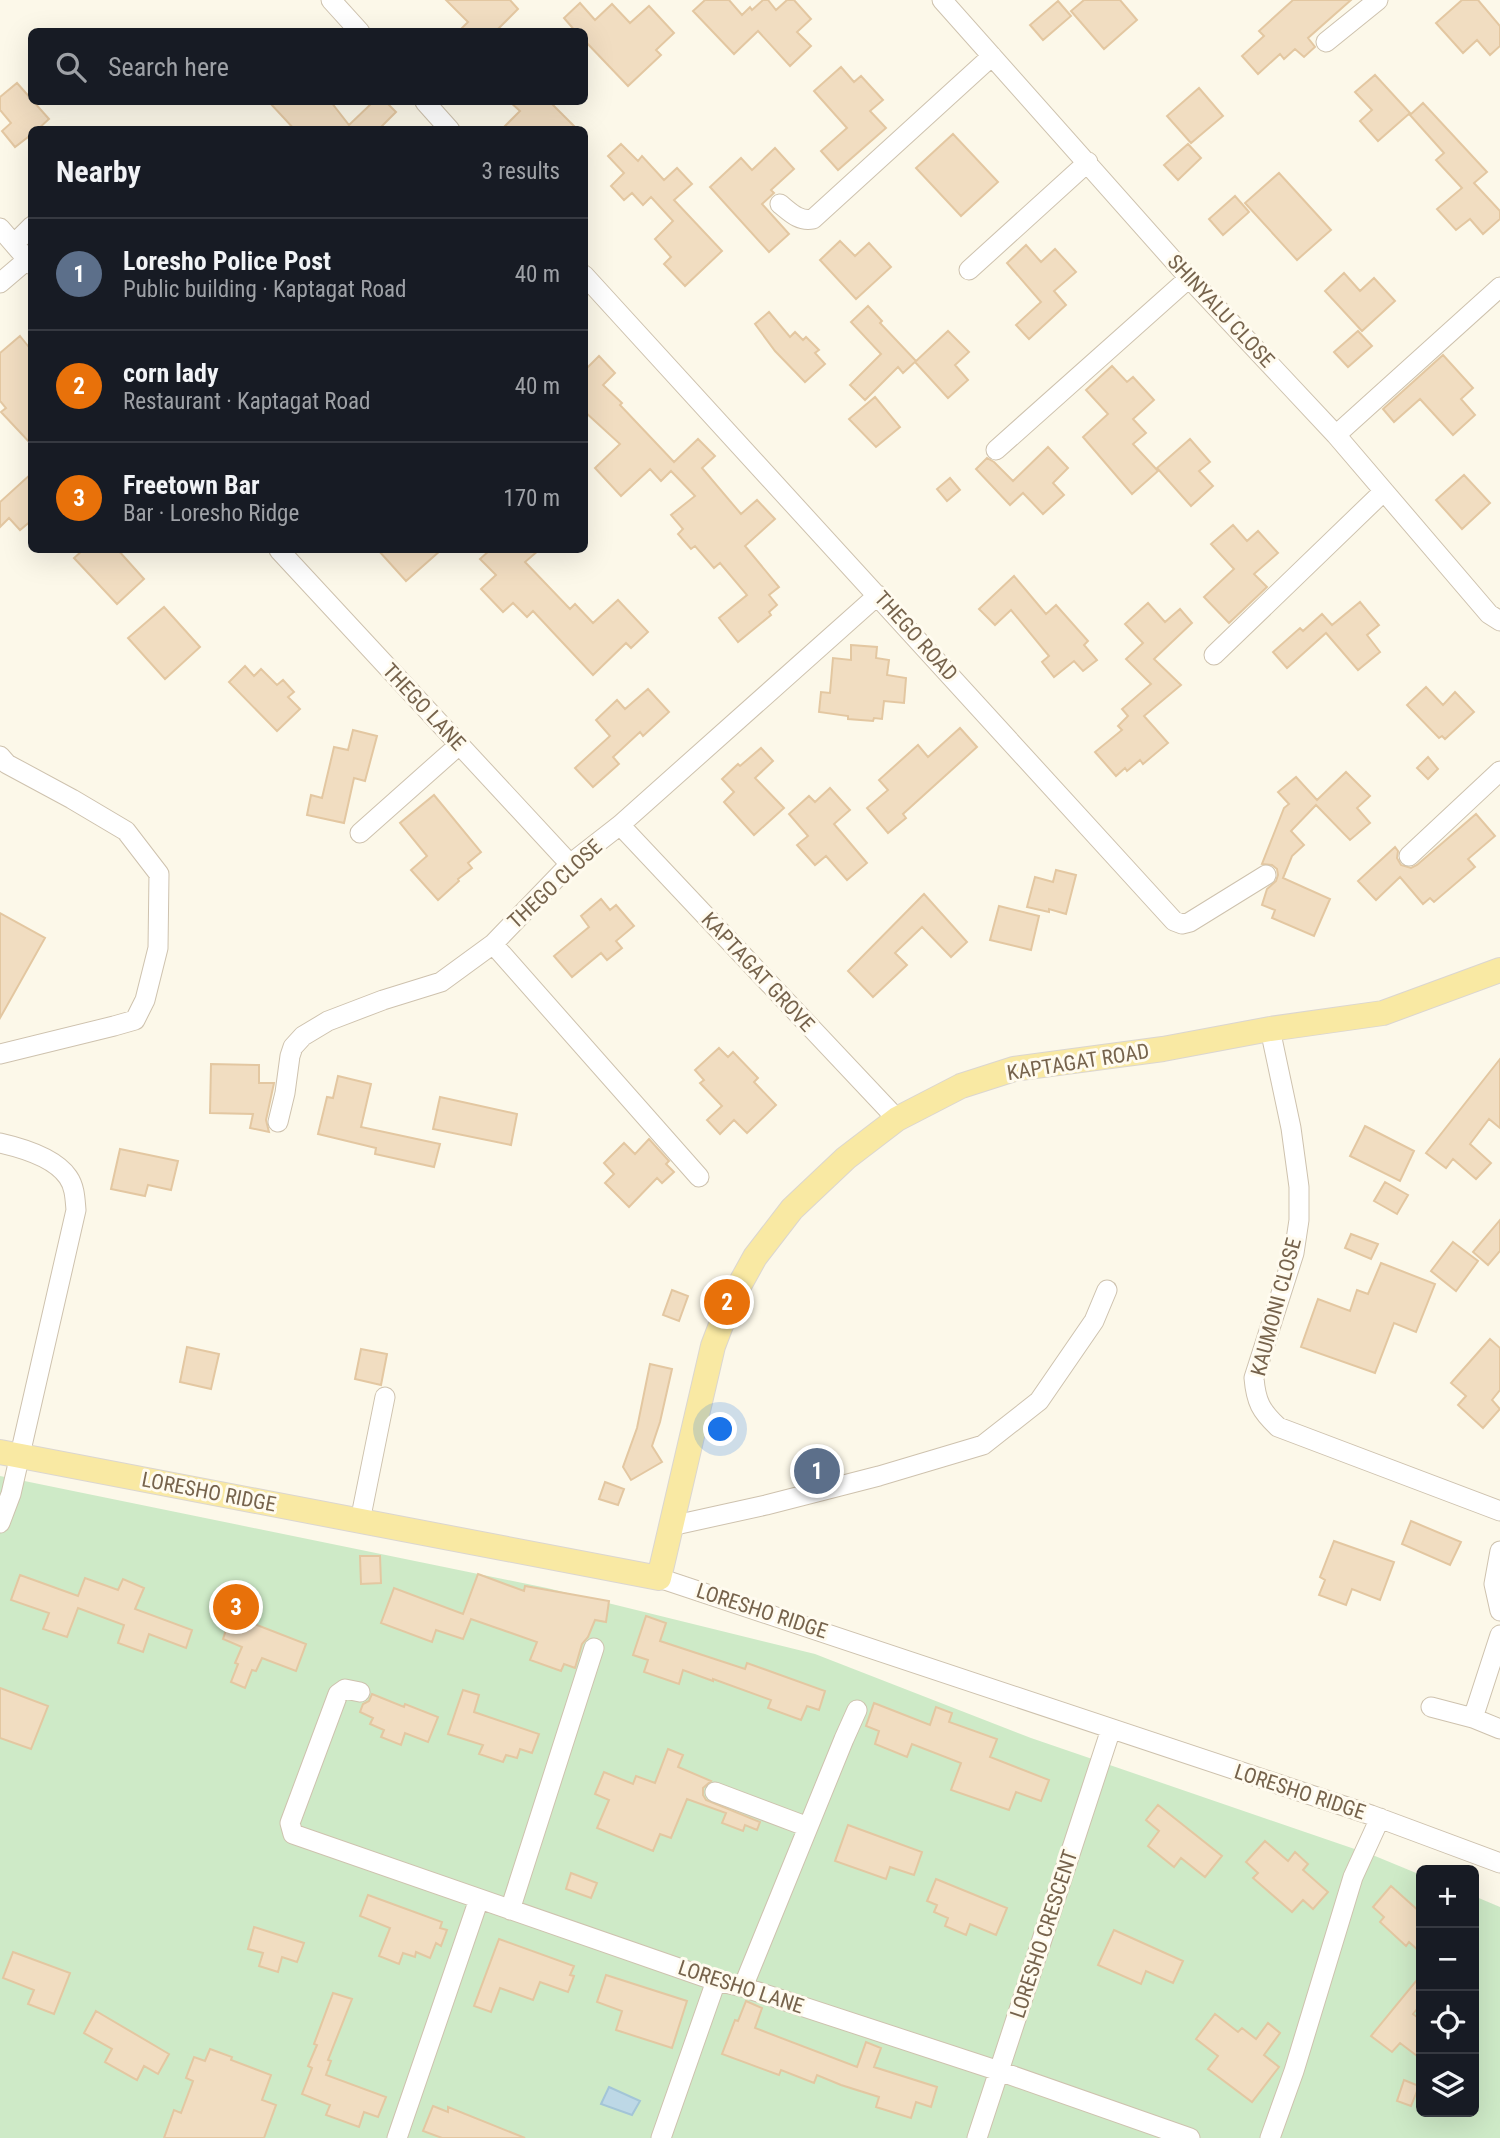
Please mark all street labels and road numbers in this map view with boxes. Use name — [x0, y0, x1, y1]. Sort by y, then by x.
street label: SHINYALU CLOSE — [1163, 250, 1279, 372]
street label: THEGO ROAD — [870, 586, 962, 686]
street label: THEGO LANE — [378, 659, 470, 755]
street label: THEGO CLOSE — [503, 835, 607, 933]
street label: KAPTAGAT GROVE — [697, 907, 819, 1037]
street label: KAPTAGAT ROAD — [1005, 1039, 1151, 1085]
street label: KAUMONI CLOSE — [1246, 1235, 1306, 1379]
street label: LORESHO RIDGE — [140, 1467, 278, 1517]
street label: LORESHO RIDGE — [694, 1579, 830, 1643]
street label: LORESHO RIDGE — [1232, 1760, 1368, 1824]
street label: LORESHO CRESCENT — [1006, 1847, 1083, 2021]
street label: LORESHO LANE — [675, 1955, 807, 2019]

